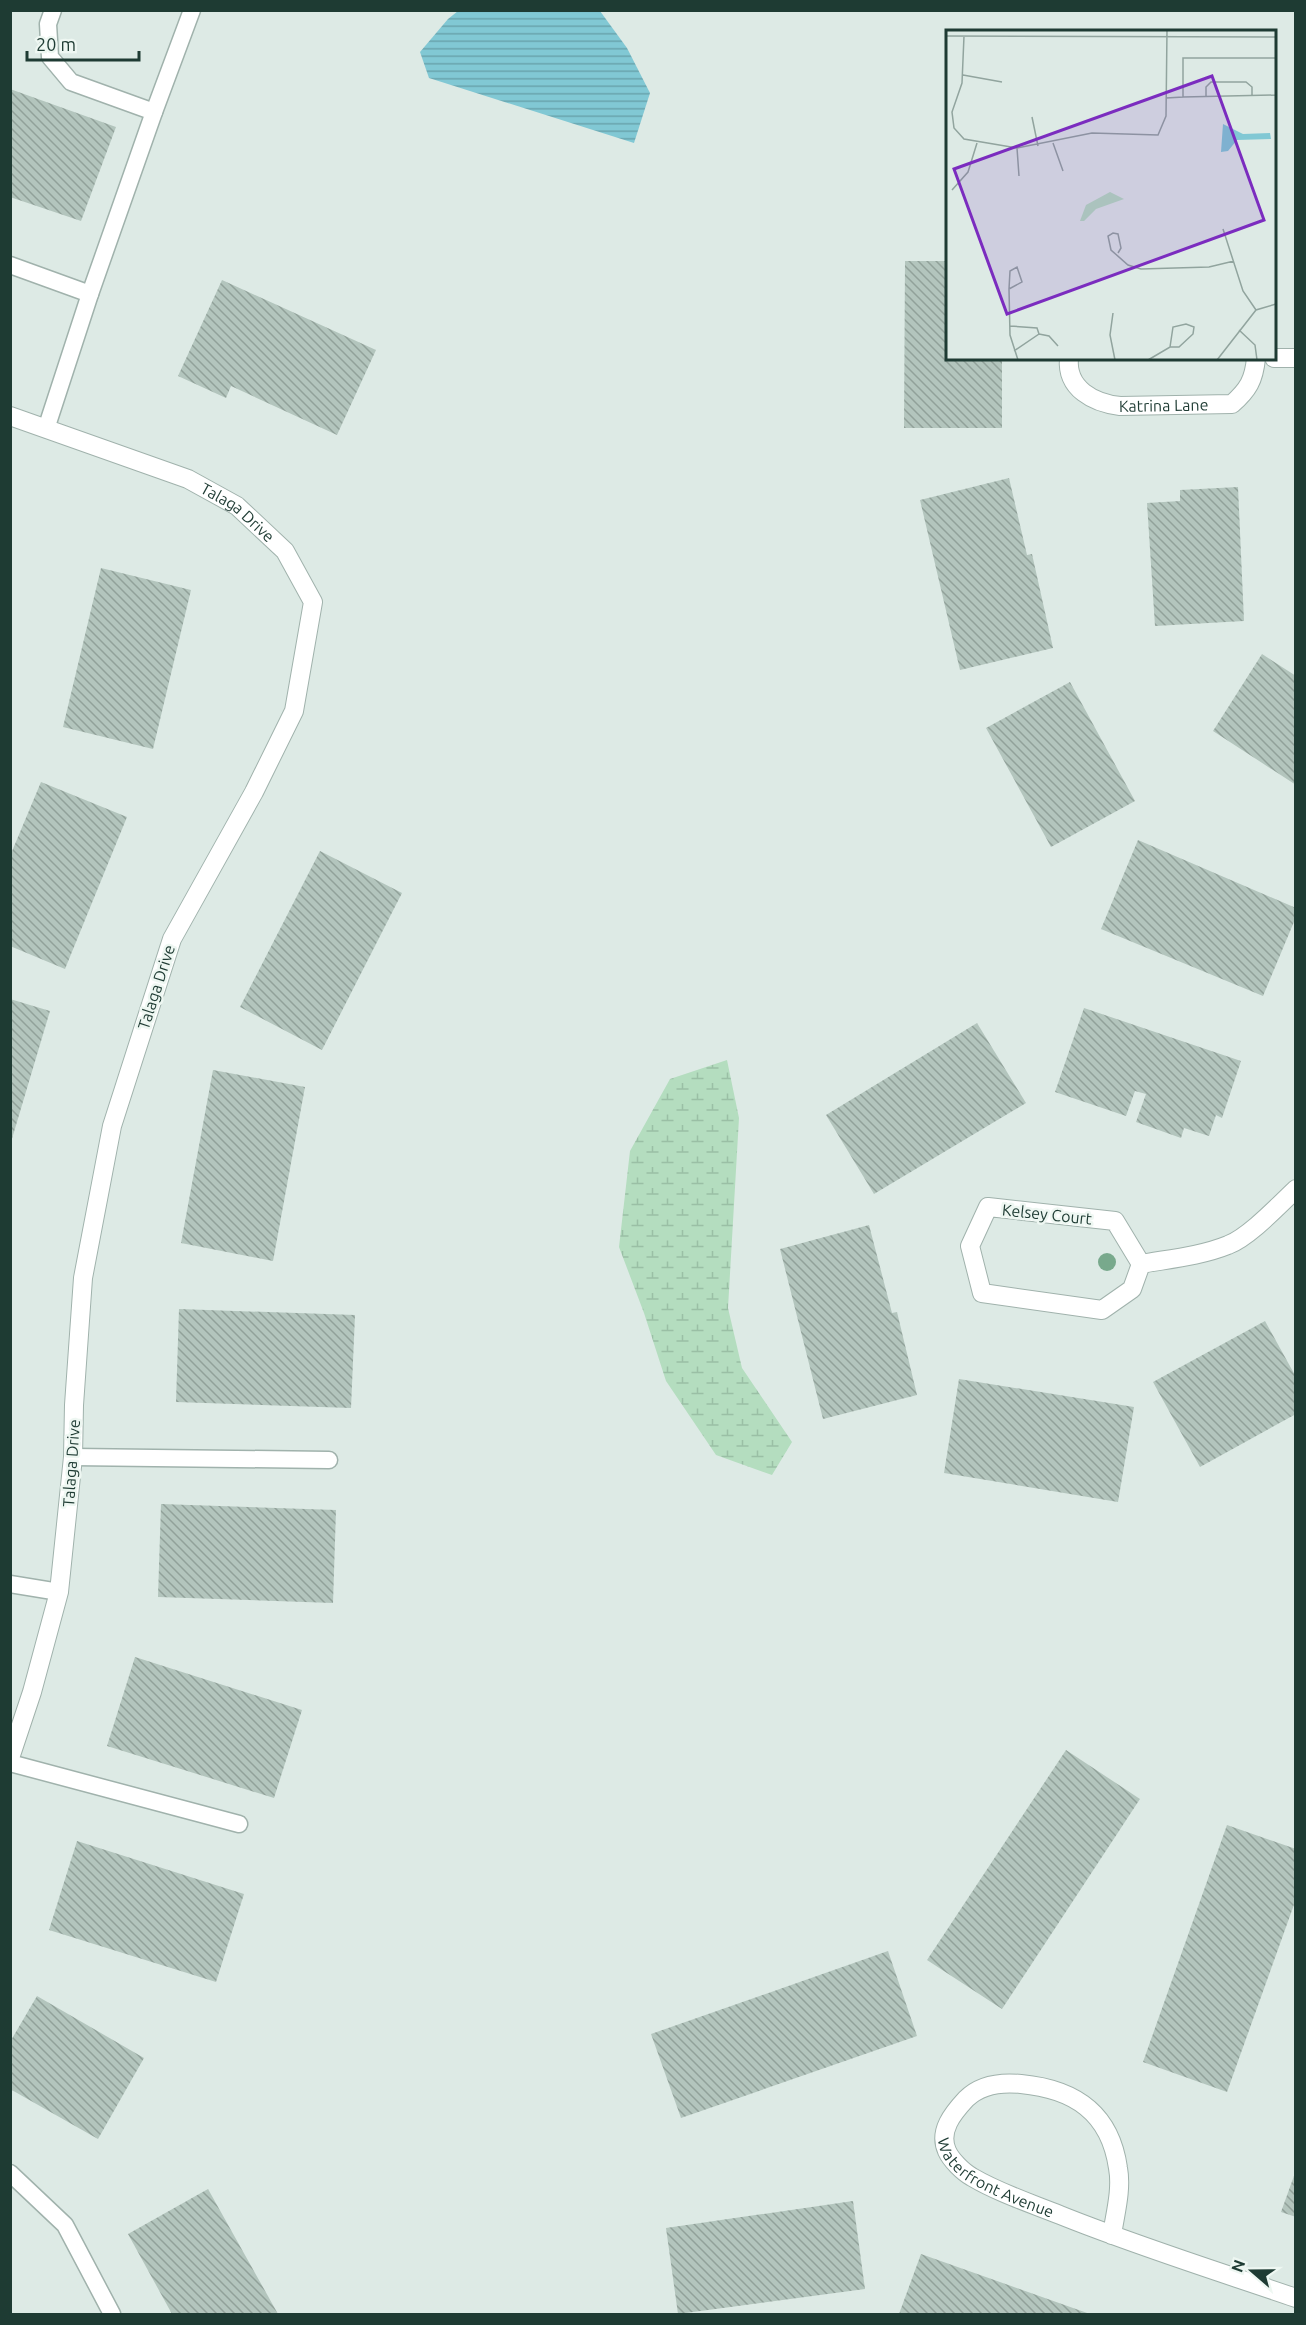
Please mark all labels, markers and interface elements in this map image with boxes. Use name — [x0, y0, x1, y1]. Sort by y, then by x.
scale bar — [27, 24, 140, 62]
inset map — [946, 30, 1276, 360]
text: 20 m — [36, 34, 76, 54]
street label: Katrina Lane — [1119, 395, 1209, 415]
street label: Talaga Drive — [198, 479, 278, 546]
street label: Talaga Drive — [134, 942, 178, 1032]
street label: Kelsey Court — [1001, 1200, 1094, 1228]
street label: Talaga Drive — [59, 1419, 83, 1507]
street label: Waterfront Avenue — [935, 2136, 1056, 2221]
north arrow — [1222, 2241, 1282, 2301]
text: N — [1227, 2257, 1248, 2275]

